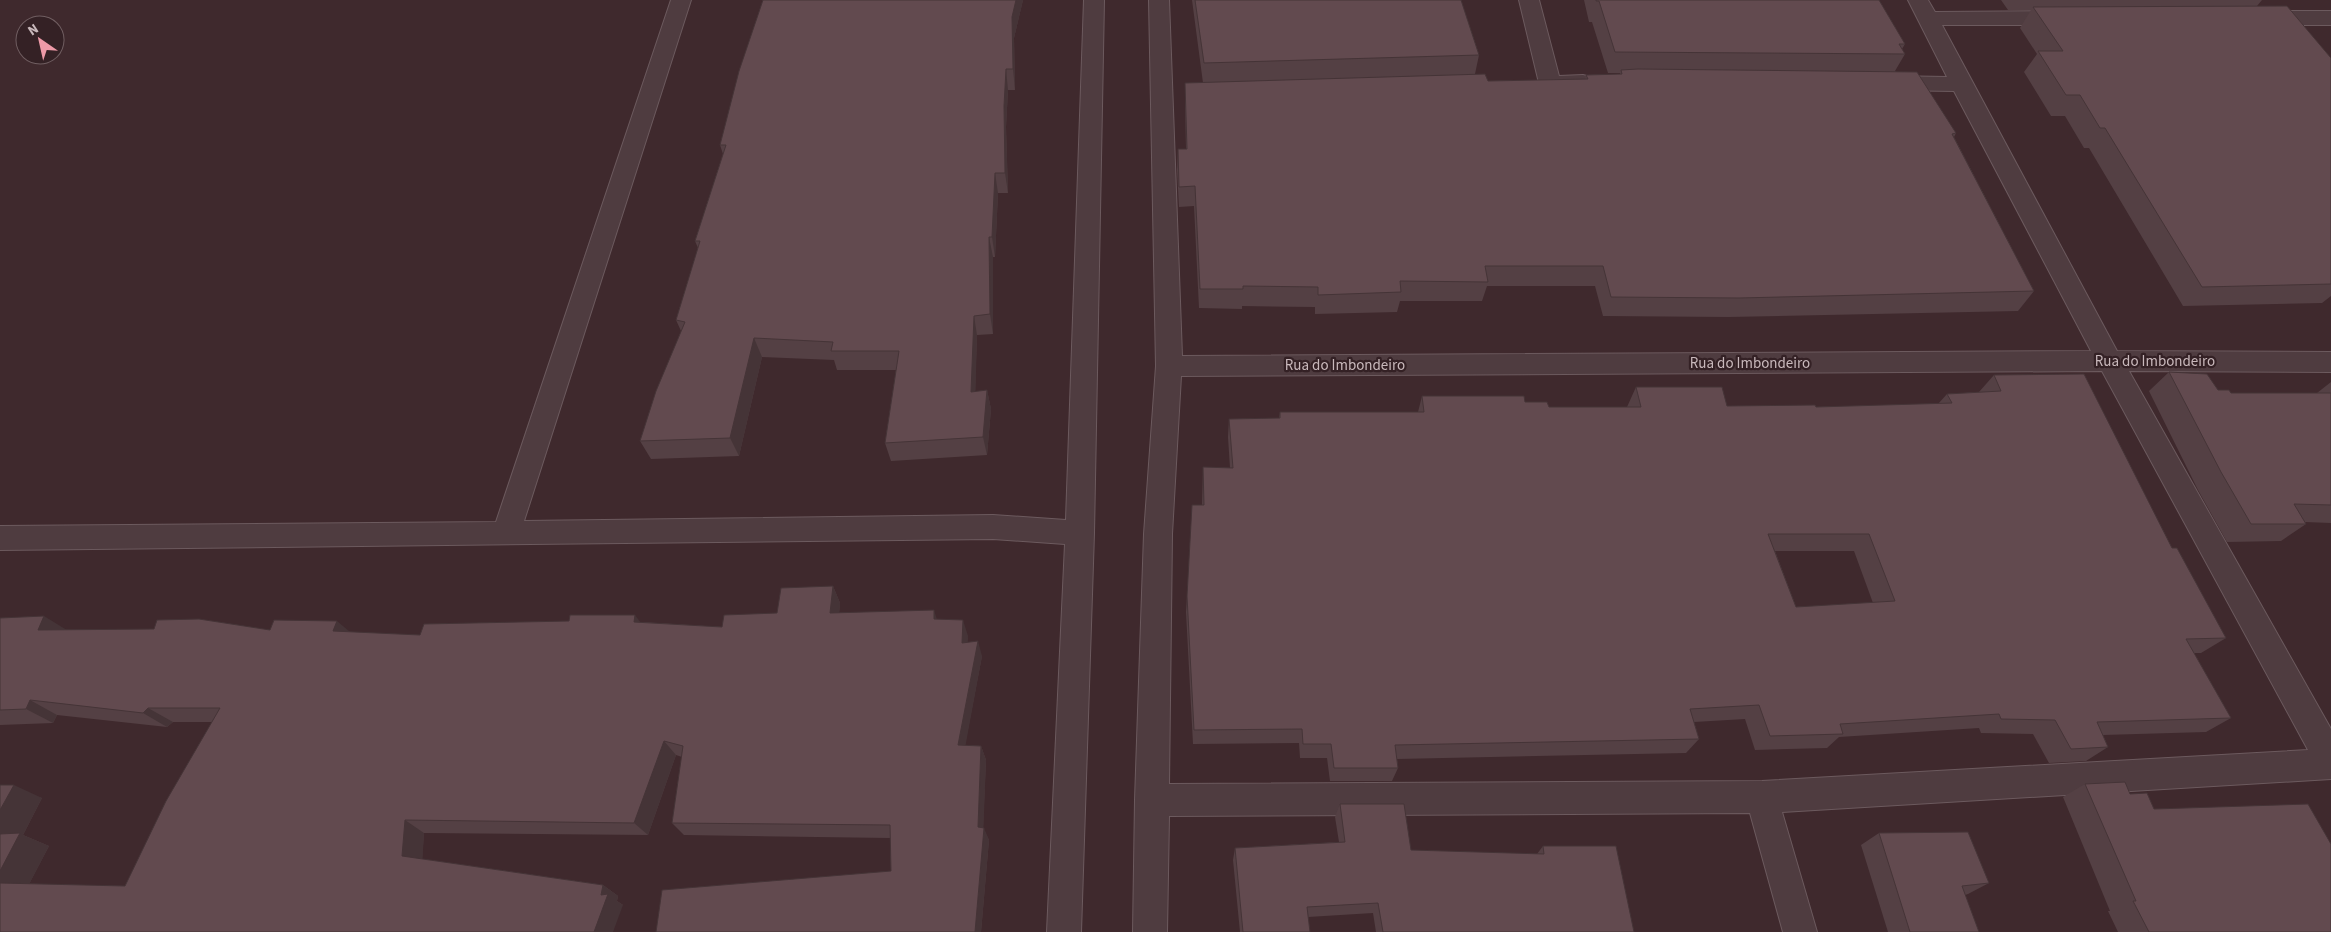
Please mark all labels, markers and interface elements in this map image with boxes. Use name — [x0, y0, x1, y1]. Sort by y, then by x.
north arrow — [15, 15, 65, 65]
text: N — [24, 19, 43, 41]
street label: Rua do Imbondeiro — [2095, 351, 2215, 372]
street label: Rua do Imbondeiro — [1690, 353, 1810, 374]
street label: Rua do Imbondeiro — [1285, 355, 1405, 376]

